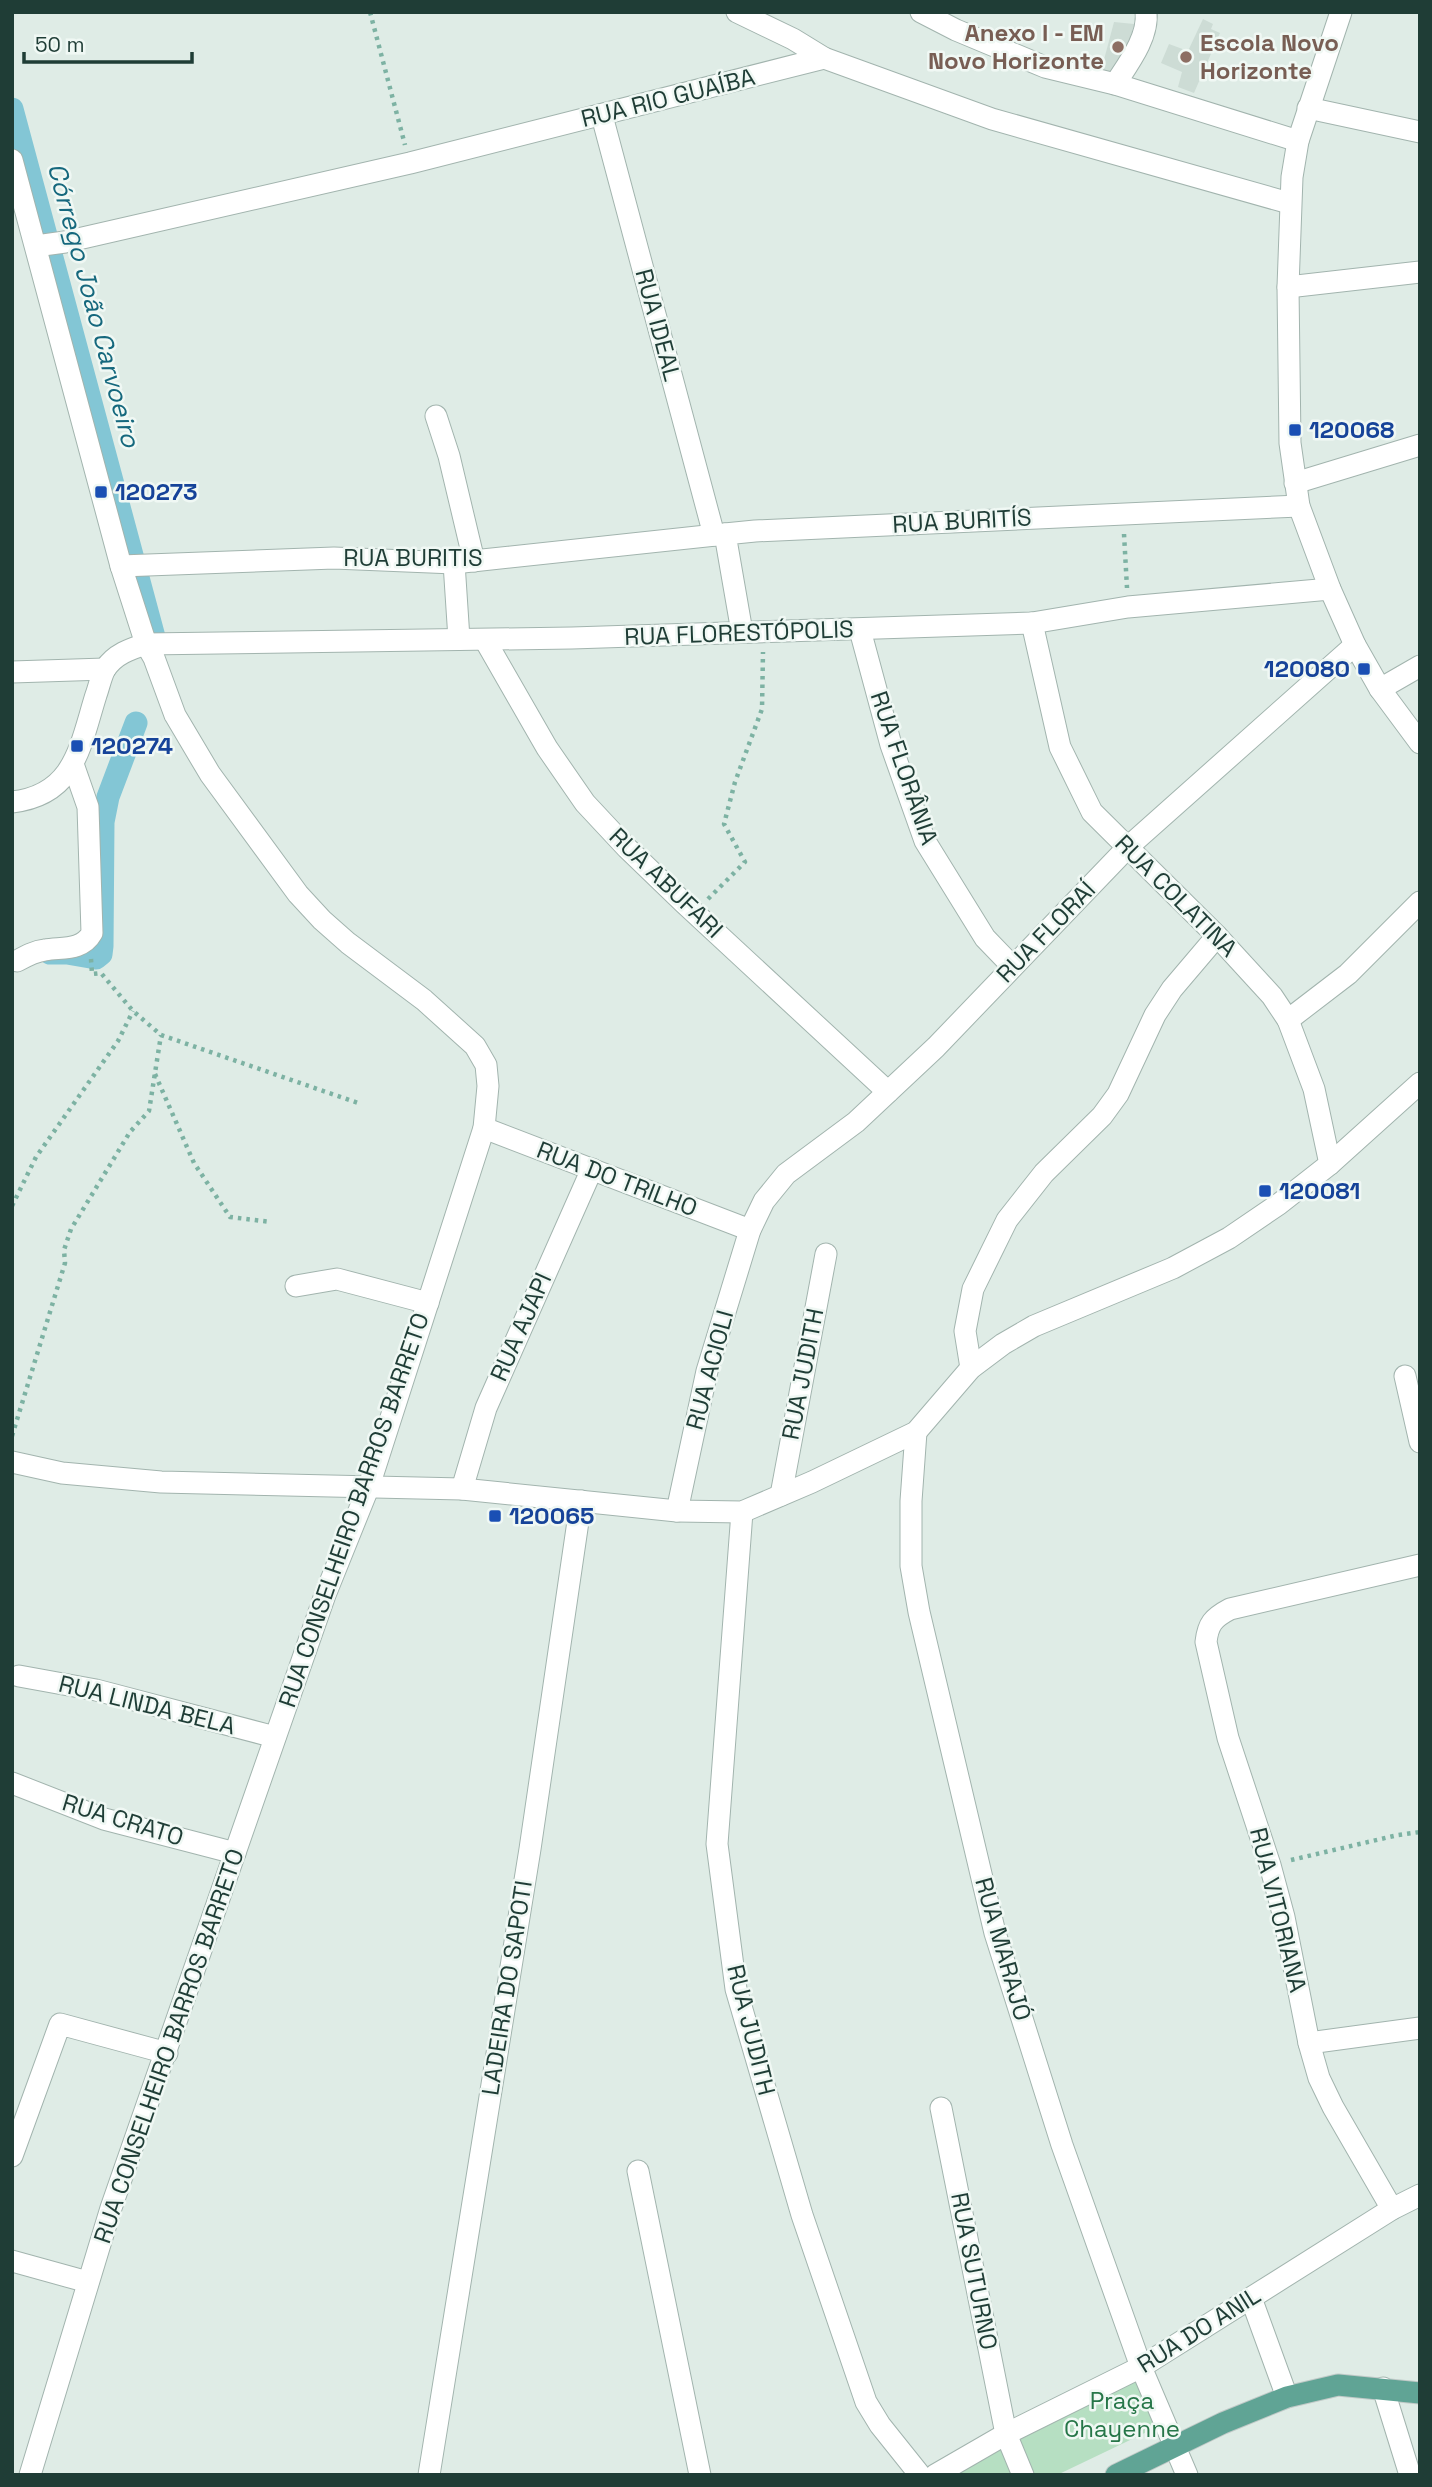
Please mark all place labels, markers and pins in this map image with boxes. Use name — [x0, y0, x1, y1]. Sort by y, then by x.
place label: Anexo I - EM Novo Horizonte — [928, 17, 1104, 76]
place label: Escola Novo Horizonte — [1200, 27, 1339, 86]
marker: Anexo I - EM Novo Horizonte — [1110, 39, 1126, 55]
marker: Escola Novo Horizonte — [1178, 49, 1194, 65]
place label: 120068 — [1309, 414, 1394, 445]
marker: 120068 — [1287, 422, 1303, 438]
place label: 120273 — [115, 476, 198, 507]
marker: 120273 — [93, 484, 109, 500]
place label: 120080 — [1264, 653, 1350, 684]
marker: 120080 — [1356, 661, 1372, 677]
place label: 120274 — [91, 730, 173, 761]
marker: 120274 — [69, 738, 85, 754]
place label: 120081 — [1279, 1175, 1360, 1206]
marker: 120081 — [1257, 1183, 1273, 1199]
place label: 120065 — [509, 1500, 594, 1531]
marker: 120065 — [487, 1508, 503, 1524]

